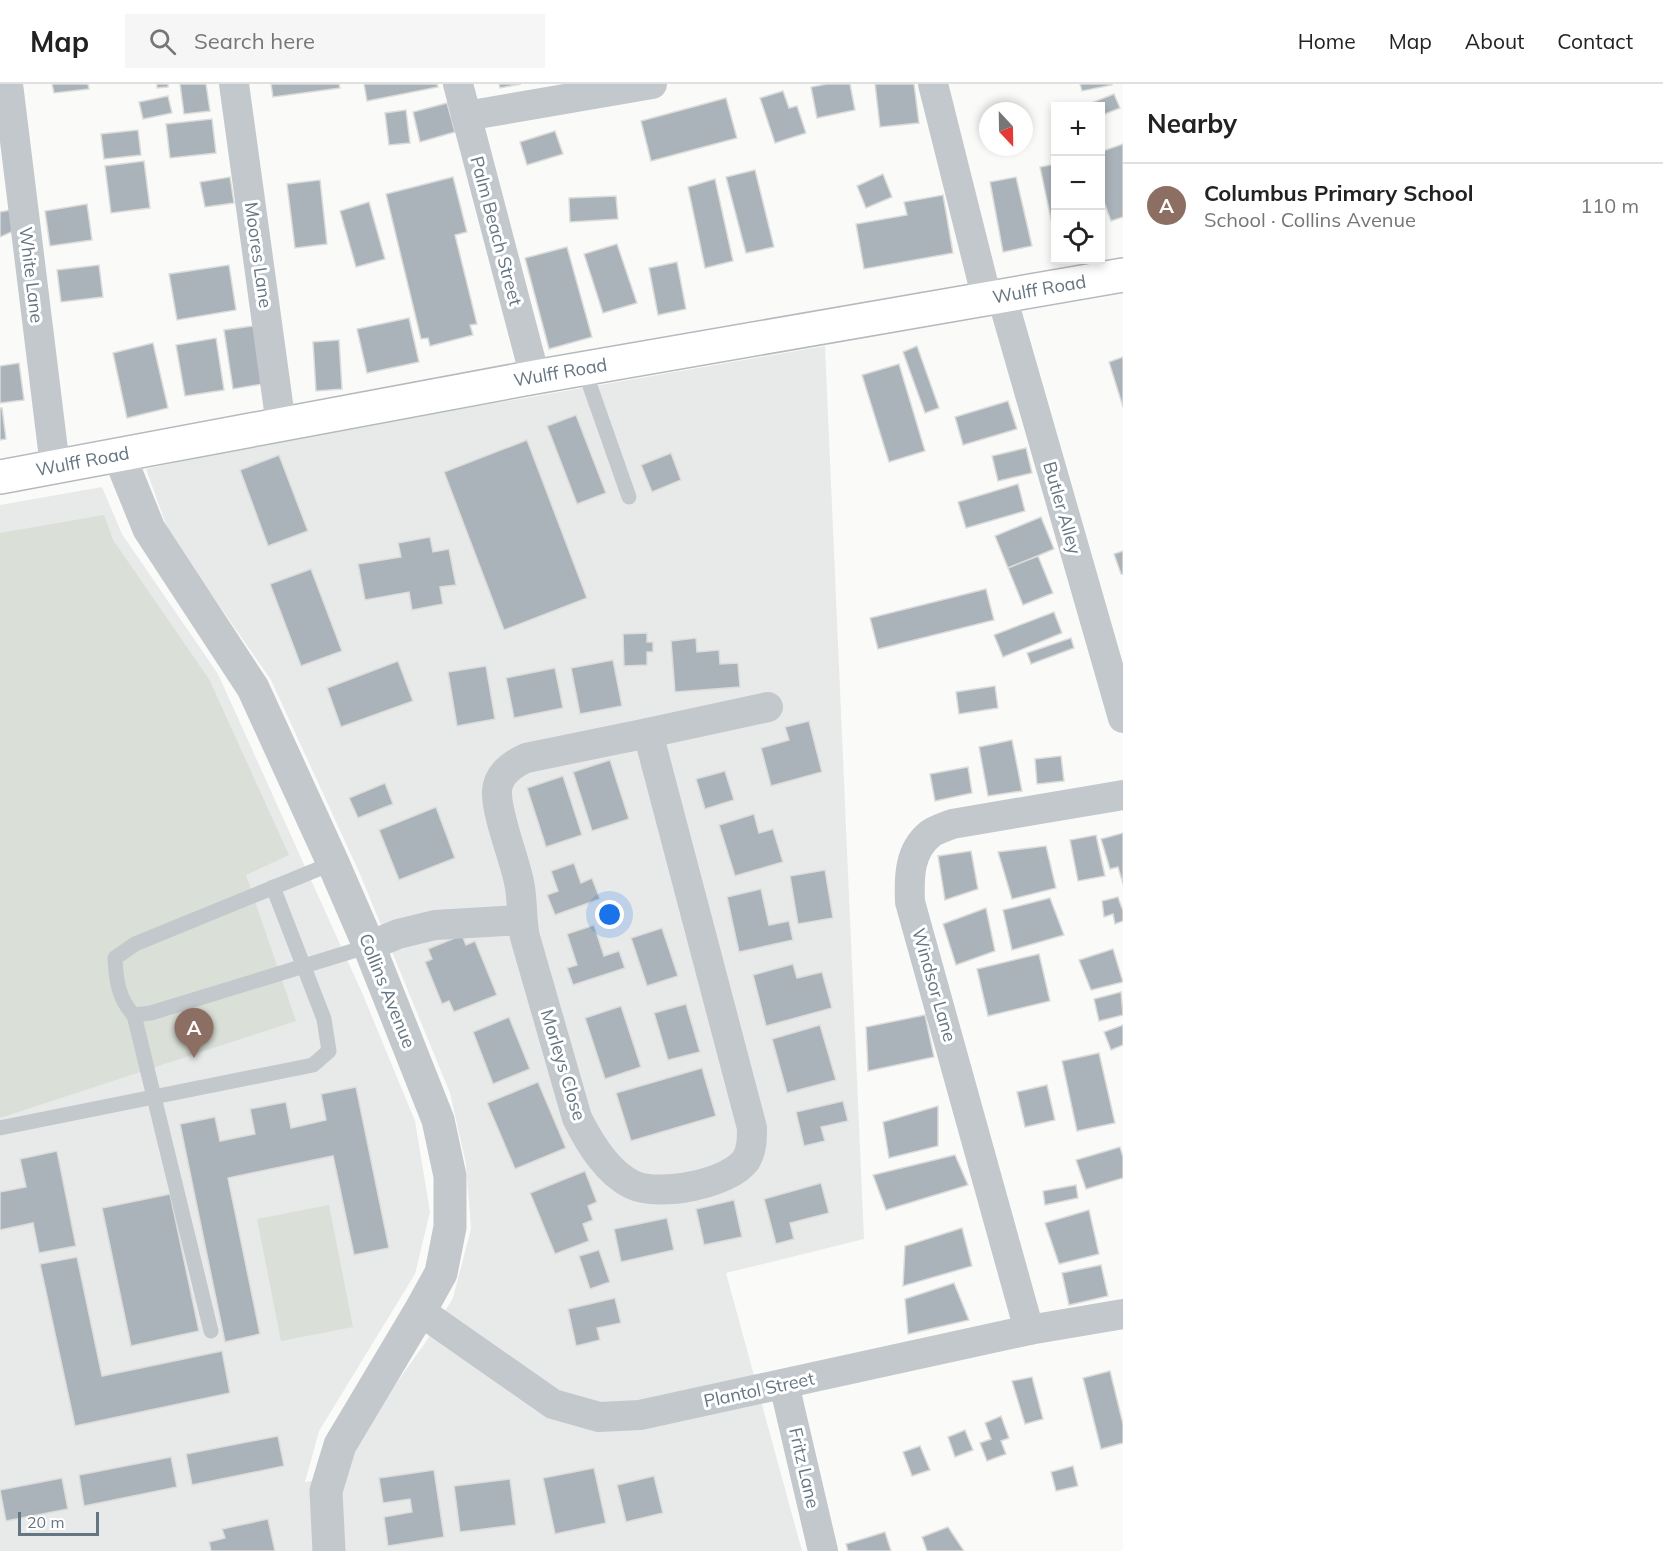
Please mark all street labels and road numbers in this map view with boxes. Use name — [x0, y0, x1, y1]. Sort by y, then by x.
street label: Palm Beach Street — [465, 154, 527, 308]
street label: Moores Lane — [240, 200, 277, 309]
street label: White Lane — [14, 226, 49, 324]
street label: Wulff Road — [991, 270, 1088, 308]
street label: Wulff Road — [512, 353, 609, 392]
street label: Wulff Road — [34, 441, 131, 481]
street label: Butler Alley — [1038, 459, 1087, 557]
street label: Windsor Lane — [907, 925, 962, 1044]
street label: Collins Avenue — [354, 930, 421, 1052]
street label: Morleys Close — [536, 1007, 591, 1123]
street label: Plantol Street — [701, 1367, 816, 1412]
street label: Fritz Lane — [784, 1425, 825, 1510]

